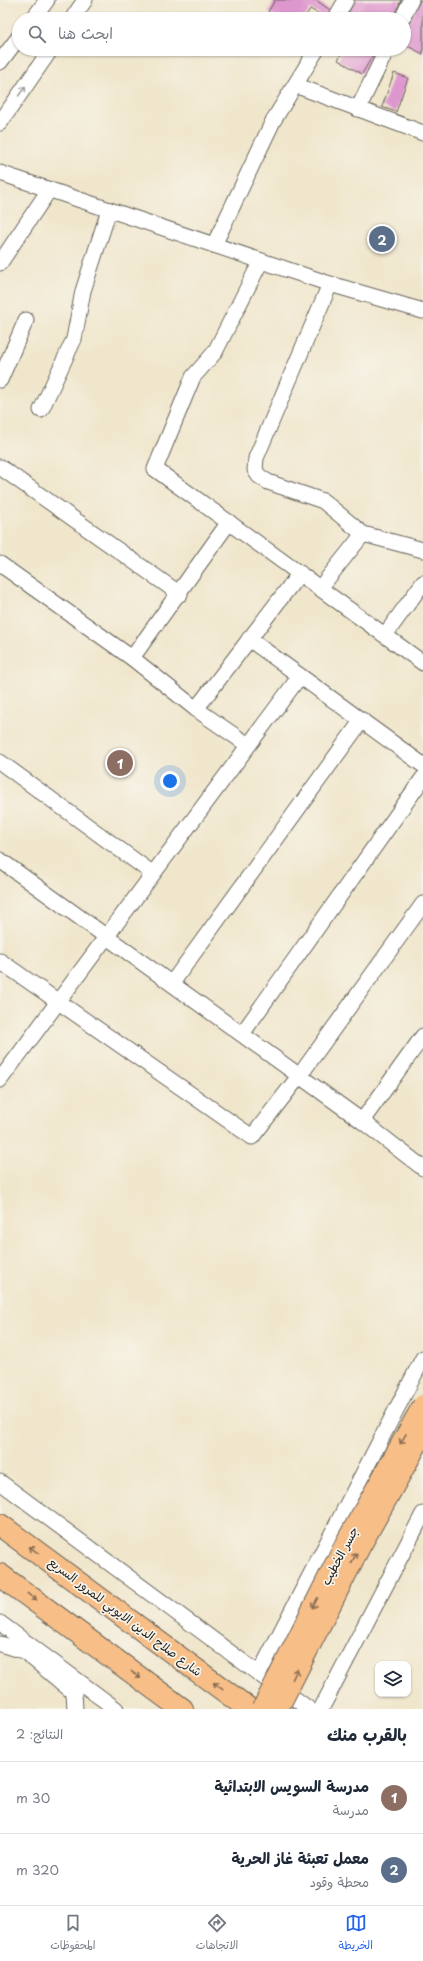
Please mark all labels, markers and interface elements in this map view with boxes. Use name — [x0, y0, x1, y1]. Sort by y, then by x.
search box — [12, 12, 411, 56]
text: ابحث هنا — [58, 21, 113, 44]
icon: search — [26, 23, 48, 45]
one-way arrow — [18, 86, 26, 97]
pin: 2 — [369, 224, 395, 254]
pin: 1 — [107, 748, 133, 778]
your location — [160, 771, 180, 791]
one-way arrow — [399, 1433, 407, 1445]
street label: جسر الخطيب — [316, 1523, 362, 1588]
one-way arrow — [29, 1546, 40, 1555]
street label: شارع صلاح الدين الايوبي للمرور السريع — [43, 1552, 206, 1682]
one-way arrow — [351, 1552, 358, 1564]
one-way arrow — [26, 1593, 37, 1602]
one-way arrow — [311, 1596, 318, 1608]
map controls — [375, 1661, 411, 1697]
button: layers — [375, 1661, 411, 1697]
one-way arrow — [292, 1668, 299, 1680]
one-way arrow — [130, 1671, 141, 1679]
one-way arrow — [212, 1682, 223, 1690]
text: بالقرب منك — [327, 1721, 407, 1747]
text: النتائج: 2 — [16, 1724, 63, 1743]
text: مدرسة السويس الابتدائية — [215, 1774, 369, 1797]
text: 30 m — [16, 1788, 50, 1807]
text: 1 — [391, 1788, 397, 1807]
text: مدرسة — [333, 1800, 369, 1819]
text: معمل تعبئة غاز الحرية — [232, 1846, 369, 1869]
text: 320 m — [16, 1860, 59, 1879]
text: 2 — [389, 1860, 399, 1879]
text: محطة وقود — [310, 1872, 369, 1891]
tab: المحفوظات — [50, 1912, 95, 1955]
tab: الاتجاهات — [196, 1912, 238, 1955]
tab: الخريطة — [339, 1912, 373, 1955]

